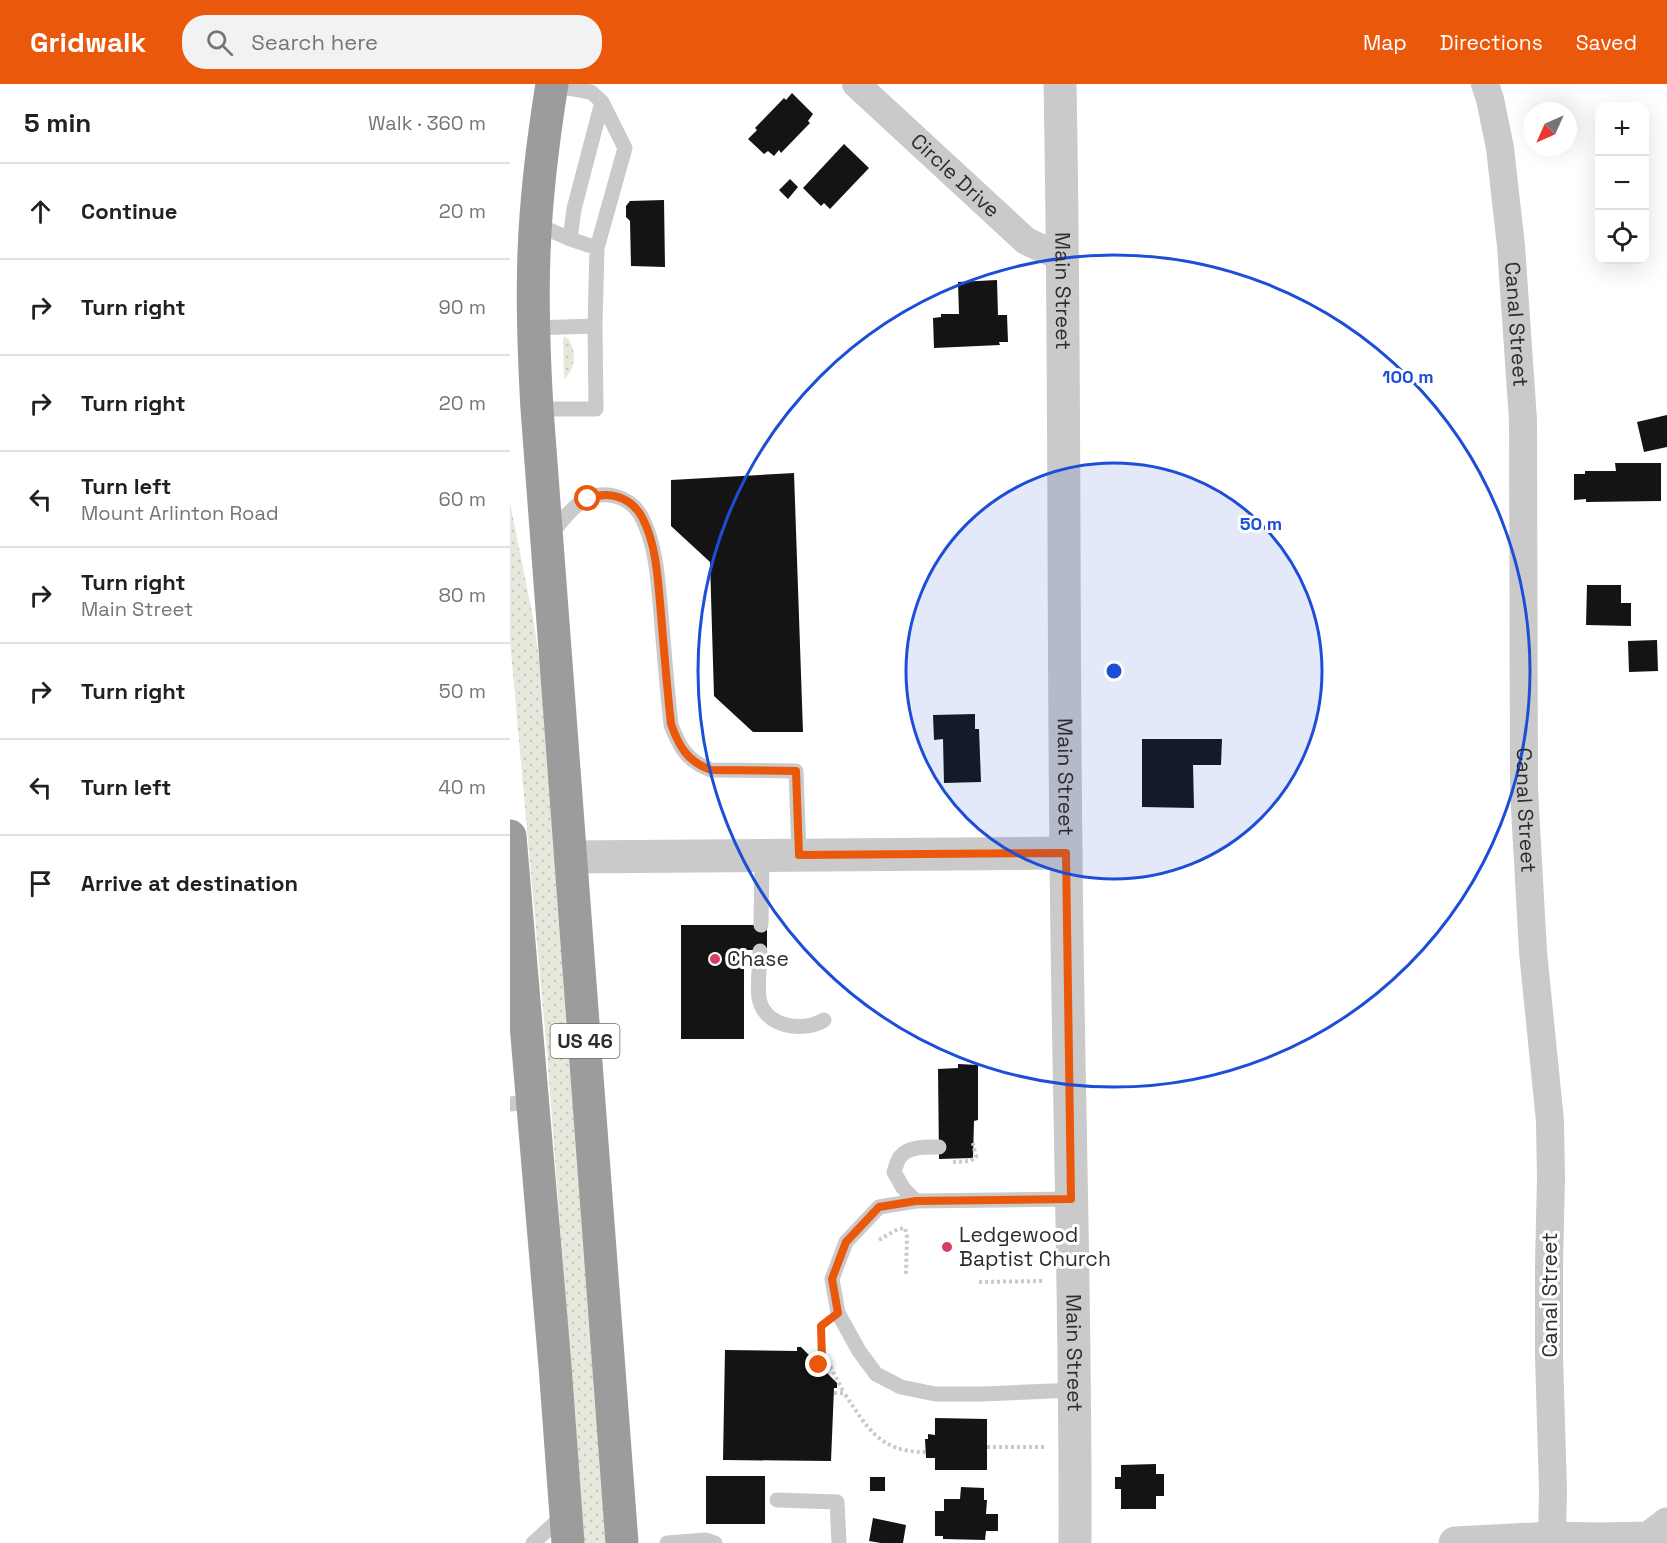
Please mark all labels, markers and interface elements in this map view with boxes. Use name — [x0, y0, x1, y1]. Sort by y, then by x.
search box — [182, 15, 602, 69]
text: Gridwalk — [30, 24, 146, 60]
icon: search — [203, 26, 236, 59]
text: Search here — [251, 28, 378, 56]
text: Map — [1363, 29, 1407, 56]
text: Directions — [1440, 29, 1543, 56]
text: Saved — [1576, 29, 1637, 56]
north arrow — [1523, 102, 1577, 156]
map controls — [1595, 102, 1649, 264]
button: + — [1595, 102, 1649, 156]
text: 5 min — [24, 106, 91, 140]
text: Walk · 360 m — [368, 110, 486, 136]
street label: Circle Drive — [905, 127, 1006, 223]
button: − — [1595, 156, 1649, 210]
icon: ahead — [24, 195, 57, 228]
text: Continue — [81, 197, 177, 225]
text: 20 m — [439, 198, 486, 224]
button: locate — [1595, 210, 1649, 264]
street label: Main Street — [1049, 232, 1077, 350]
street label: Canal Street — [1499, 261, 1535, 388]
icon: right — [24, 291, 57, 324]
text: Turn right — [81, 293, 186, 321]
text: 90 m — [439, 294, 486, 320]
text: 100 m — [1382, 365, 1434, 388]
icon: right — [24, 387, 57, 420]
text: Turn right — [81, 389, 186, 417]
text: 20 m — [439, 390, 486, 416]
text: Turn left — [81, 472, 171, 500]
icon: left — [24, 483, 57, 516]
route start — [574, 485, 600, 511]
text: 60 m — [439, 486, 486, 512]
text: Mount Arlinton Road — [81, 500, 279, 526]
text: 50 m — [1240, 512, 1282, 535]
text: Turn right — [81, 568, 186, 596]
icon: right — [24, 579, 57, 612]
text: 80 m — [438, 582, 486, 608]
text: Main Street — [81, 596, 193, 622]
centre of rings — [1104, 661, 1124, 681]
icon: right — [24, 675, 57, 708]
text: Turn right — [81, 677, 186, 705]
text: 50 m — [439, 678, 486, 704]
street label: Main Street — [1052, 718, 1080, 836]
street label: Canal Street — [1511, 747, 1543, 873]
icon: left — [24, 771, 57, 804]
text: Turn left — [81, 773, 171, 801]
text: 40 m — [438, 774, 486, 800]
icon: arrive — [24, 867, 57, 900]
text: Arrive at destination — [81, 869, 298, 897]
place label: Chase — [727, 945, 789, 972]
marker: Chase — [708, 952, 722, 966]
road number: US 46 — [550, 1024, 620, 1058]
place label: Ledgewood Baptist Church — [959, 1221, 1111, 1272]
street label: Canal Street — [1536, 1232, 1563, 1358]
marker: Ledgewood Baptist Church — [940, 1240, 954, 1254]
street label: Main Street — [1060, 1294, 1089, 1412]
route end — [805, 1351, 831, 1377]

